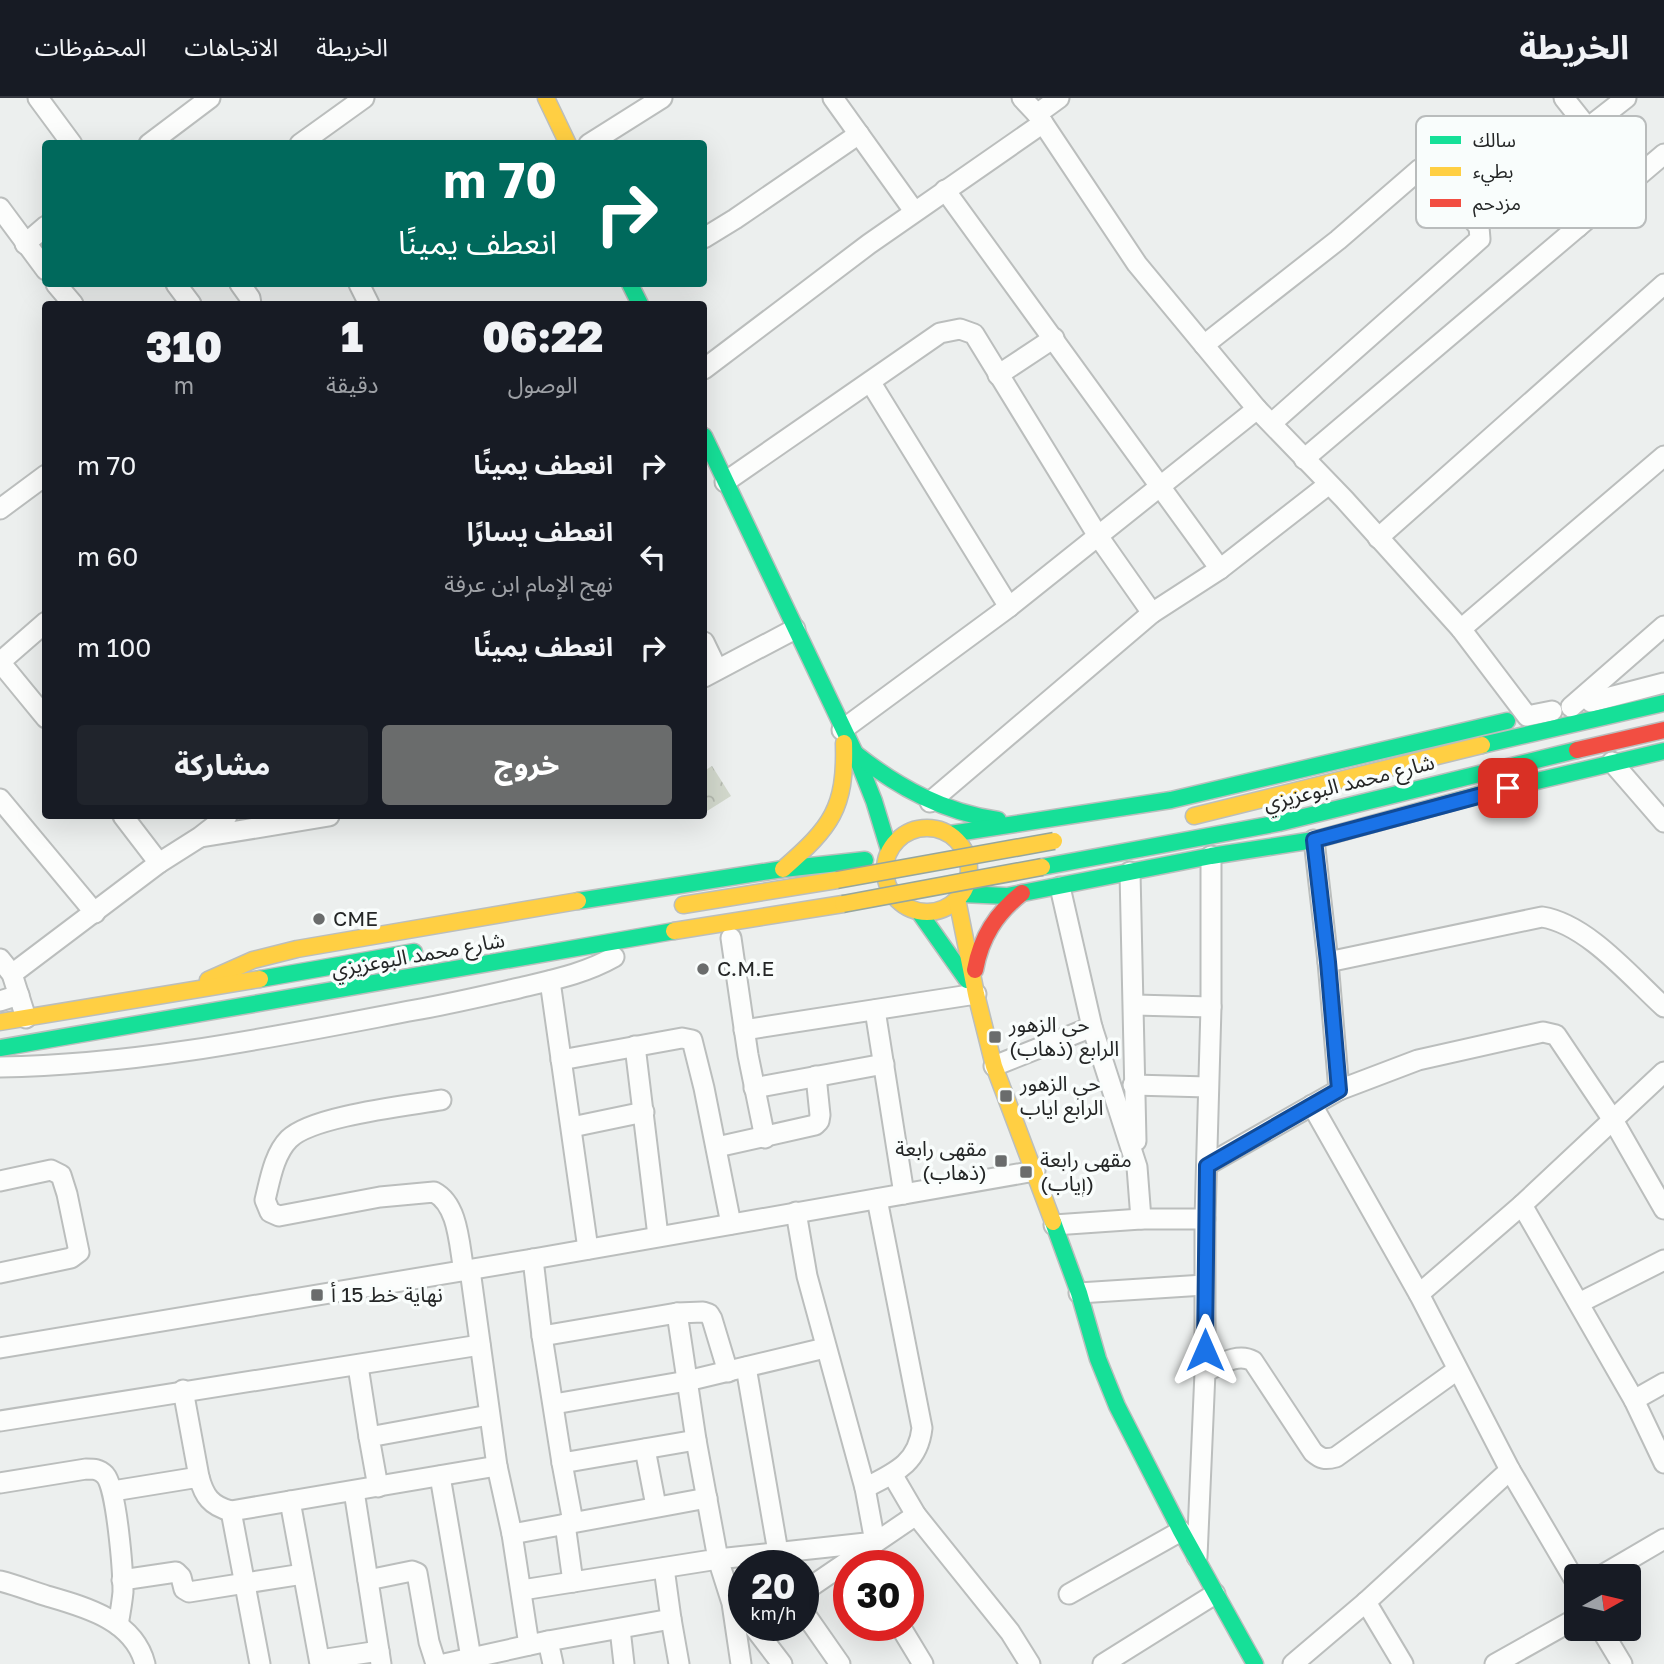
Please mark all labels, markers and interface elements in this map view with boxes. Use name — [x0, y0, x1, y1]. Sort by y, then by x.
text: الخريطة — [1519, 27, 1629, 66]
text: المحفوظات — [35, 32, 146, 61]
text: الاتجاهات — [184, 32, 278, 61]
text: الخريطة — [316, 32, 388, 61]
legend — [1416, 116, 1646, 228]
text: سالك — [1473, 128, 1516, 151]
text: 70 m — [443, 150, 557, 209]
text: بطيء — [1473, 159, 1513, 186]
icon: right — [581, 168, 672, 259]
text: مزدحم — [1473, 191, 1521, 218]
text: انعطف يمينًا — [398, 223, 557, 261]
text: 1 — [341, 311, 363, 361]
text: 06:22 — [482, 311, 603, 361]
text: 310 — [146, 321, 222, 371]
text: دقيقة — [326, 370, 378, 398]
text: الوصول — [508, 370, 578, 398]
text: m — [174, 371, 194, 399]
icon: right — [634, 447, 672, 485]
text: انعطف يمينًا — [474, 449, 613, 480]
text: 70 m — [77, 450, 136, 481]
text: انعطف يسارًا — [467, 516, 613, 547]
icon: left — [634, 538, 672, 576]
text: 60 m — [77, 541, 138, 572]
text: نهج الإمام ابن عرفة — [444, 569, 613, 597]
icon: right — [634, 629, 672, 667]
text: انعطف يمينًا — [474, 631, 613, 662]
text: 100 m — [77, 632, 151, 663]
button: مشاركة — [77, 725, 368, 805]
button: خروج — [382, 725, 672, 805]
street label: شارع محمد البوعزيزي — [1260, 748, 1438, 820]
pin — [1478, 758, 1538, 818]
icon: arrive — [1489, 769, 1527, 807]
place label: CME — [333, 905, 378, 931]
marker: CME — [311, 911, 327, 927]
street label: شارع محمد البوعزيزي — [329, 926, 507, 986]
place label: C.M.E — [717, 955, 774, 981]
marker: C.M.E — [695, 961, 711, 977]
place label: حي الزهور الرابع (ذهاب) — [1008, 1011, 1119, 1064]
marker: حي الزهور الرابع (ذهاب) — [987, 1029, 1003, 1045]
place label: حي الزهور الرابع اياب — [1019, 1070, 1104, 1123]
marker: حي الزهور الرابع اياب — [998, 1088, 1014, 1104]
place label: مقهى رابعة (ذهاب) — [895, 1135, 987, 1185]
place label: مقهى رابعة (إياب) — [1040, 1146, 1132, 1197]
marker: مقهى رابعة (ذهاب) — [993, 1153, 1009, 1169]
marker: مقهى رابعة (إياب) — [1018, 1164, 1034, 1180]
place label: نهاية خط 15 أ — [331, 1281, 443, 1307]
marker: نهاية خط 15 أ — [309, 1287, 325, 1303]
position arrow — [1168, 1313, 1242, 1387]
speed limit sign: 30 — [833, 1550, 924, 1641]
north arrow — [1564, 1564, 1642, 1642]
map controls — [1564, 1564, 1641, 1641]
text: 20 — [751, 1565, 796, 1607]
text: km/h — [751, 1602, 796, 1624]

